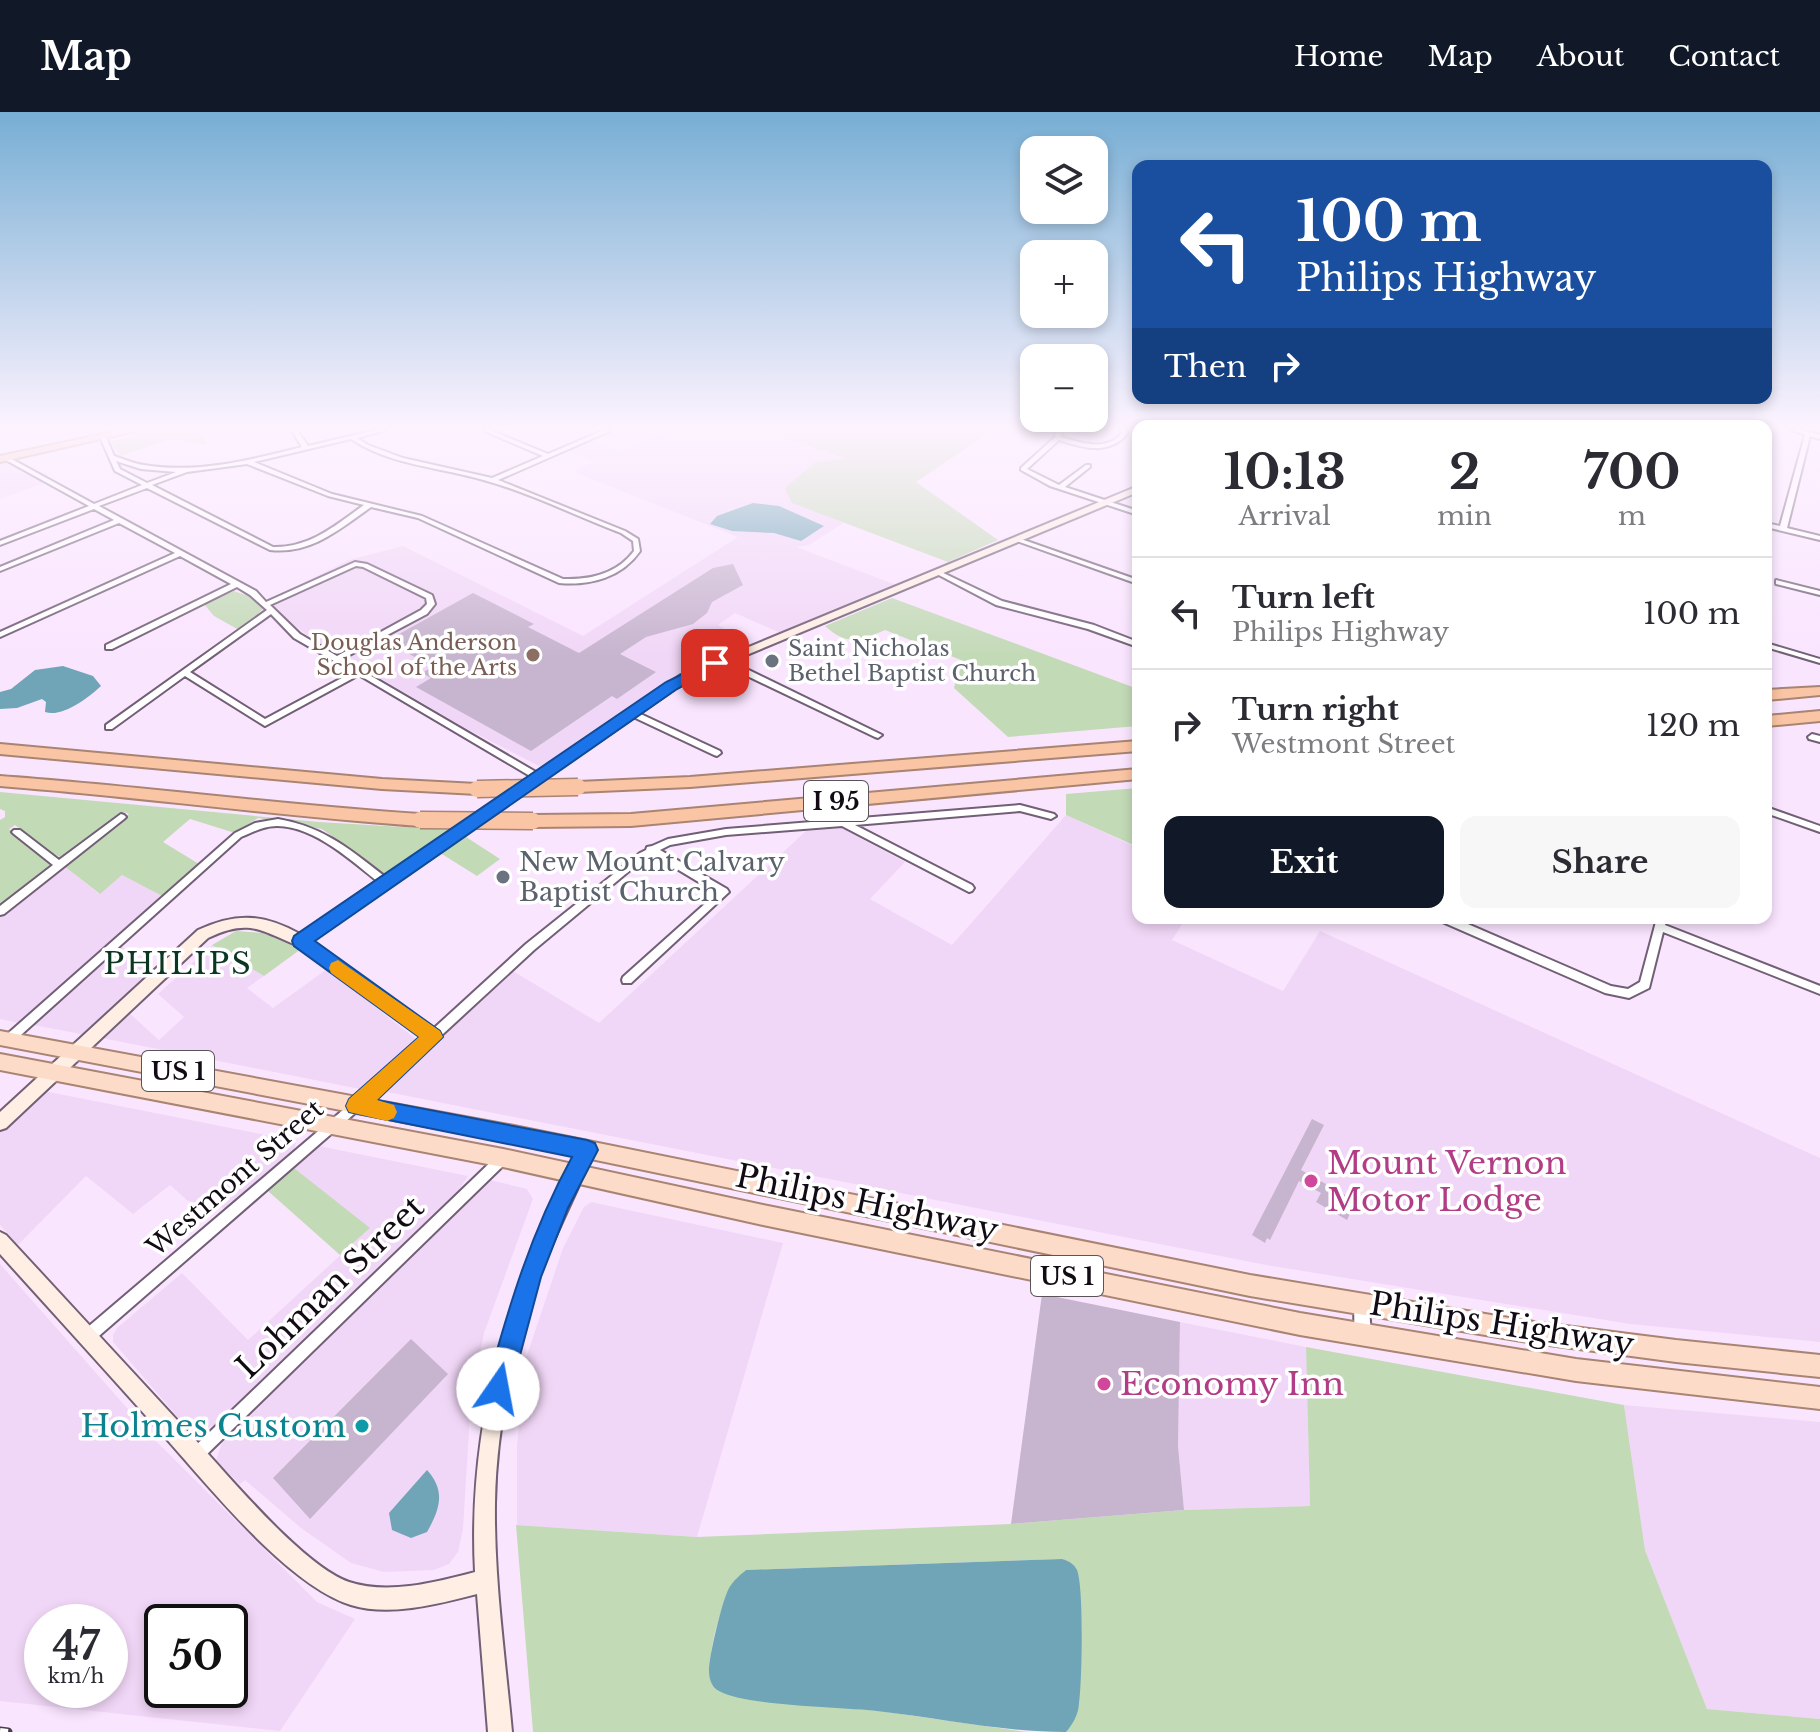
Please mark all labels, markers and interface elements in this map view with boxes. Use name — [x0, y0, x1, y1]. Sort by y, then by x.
text: Map — [40, 33, 132, 80]
text: Home — [1294, 39, 1384, 74]
text: Map — [1428, 39, 1493, 74]
text: About — [1537, 39, 1624, 74]
text: Contact — [1668, 39, 1780, 74]
map controls — [1020, 136, 1108, 432]
button: layers — [1020, 136, 1108, 224]
text: 100 m — [1296, 187, 1482, 256]
icon: left — [1164, 192, 1268, 296]
button: + — [1020, 240, 1108, 328]
text: Philips Highway — [1296, 256, 1597, 301]
button: − — [1020, 344, 1108, 432]
icon: right — [1263, 344, 1307, 388]
text: Then — [1164, 348, 1247, 385]
text: 10:13 — [1223, 442, 1346, 502]
text: 2 — [1449, 442, 1480, 502]
text: 700 — [1583, 442, 1681, 502]
text: Arrival — [1239, 500, 1331, 532]
text: min — [1437, 500, 1492, 532]
text: m — [1618, 500, 1646, 532]
text: Turn left — [1232, 579, 1375, 616]
icon: left — [1164, 591, 1208, 635]
text: 100 m — [1643, 595, 1740, 632]
text: Philips Highway — [1232, 616, 1449, 648]
place label: Douglas Anderson School of the Arts — [311, 629, 517, 681]
pin — [681, 629, 749, 697]
place label: Saint Nicholas Bethel Baptist Church — [788, 635, 1036, 687]
icon: arrive — [693, 641, 737, 685]
marker: Douglas Anderson School of the Arts — [524, 646, 542, 664]
marker: Saint Nicholas Bethel Baptist Church — [763, 652, 781, 670]
text: Turn right — [1232, 691, 1399, 728]
icon: right — [1164, 703, 1208, 747]
text: 120 m — [1646, 707, 1740, 744]
text: Westmont Street — [1232, 728, 1455, 760]
road number: I 95 — [804, 781, 868, 821]
button: Exit — [1164, 816, 1444, 908]
button: Share — [1460, 816, 1740, 908]
place label: New Mount Calvary Baptist Church — [519, 846, 785, 908]
marker: New Mount Calvary Baptist Church — [494, 868, 512, 886]
district label: PHILIPS — [103, 945, 253, 982]
road number: US 1 — [142, 1051, 214, 1091]
street label: Westmont Street — [139, 1093, 330, 1264]
place label: Mount Vernon Motor Lodge — [1327, 1143, 1566, 1220]
street label: Philips Highway — [732, 1156, 1002, 1250]
marker: Mount Vernon Motor Lodge — [1302, 1172, 1320, 1190]
street label: Lohman Street — [228, 1187, 432, 1387]
road number: US 1 — [1031, 1256, 1103, 1296]
street label: Philips Highway — [1367, 1283, 1638, 1365]
position arrow — [456, 1347, 540, 1431]
place label: Economy Inn — [1120, 1364, 1344, 1404]
marker: Economy Inn — [1095, 1375, 1113, 1393]
place label: Holmes Custom — [81, 1406, 346, 1446]
marker: Holmes Custom — [353, 1417, 371, 1435]
speed limit sign: 50 — [144, 1604, 248, 1708]
text: 47 — [52, 1621, 100, 1671]
text: km/h — [48, 1664, 104, 1688]

